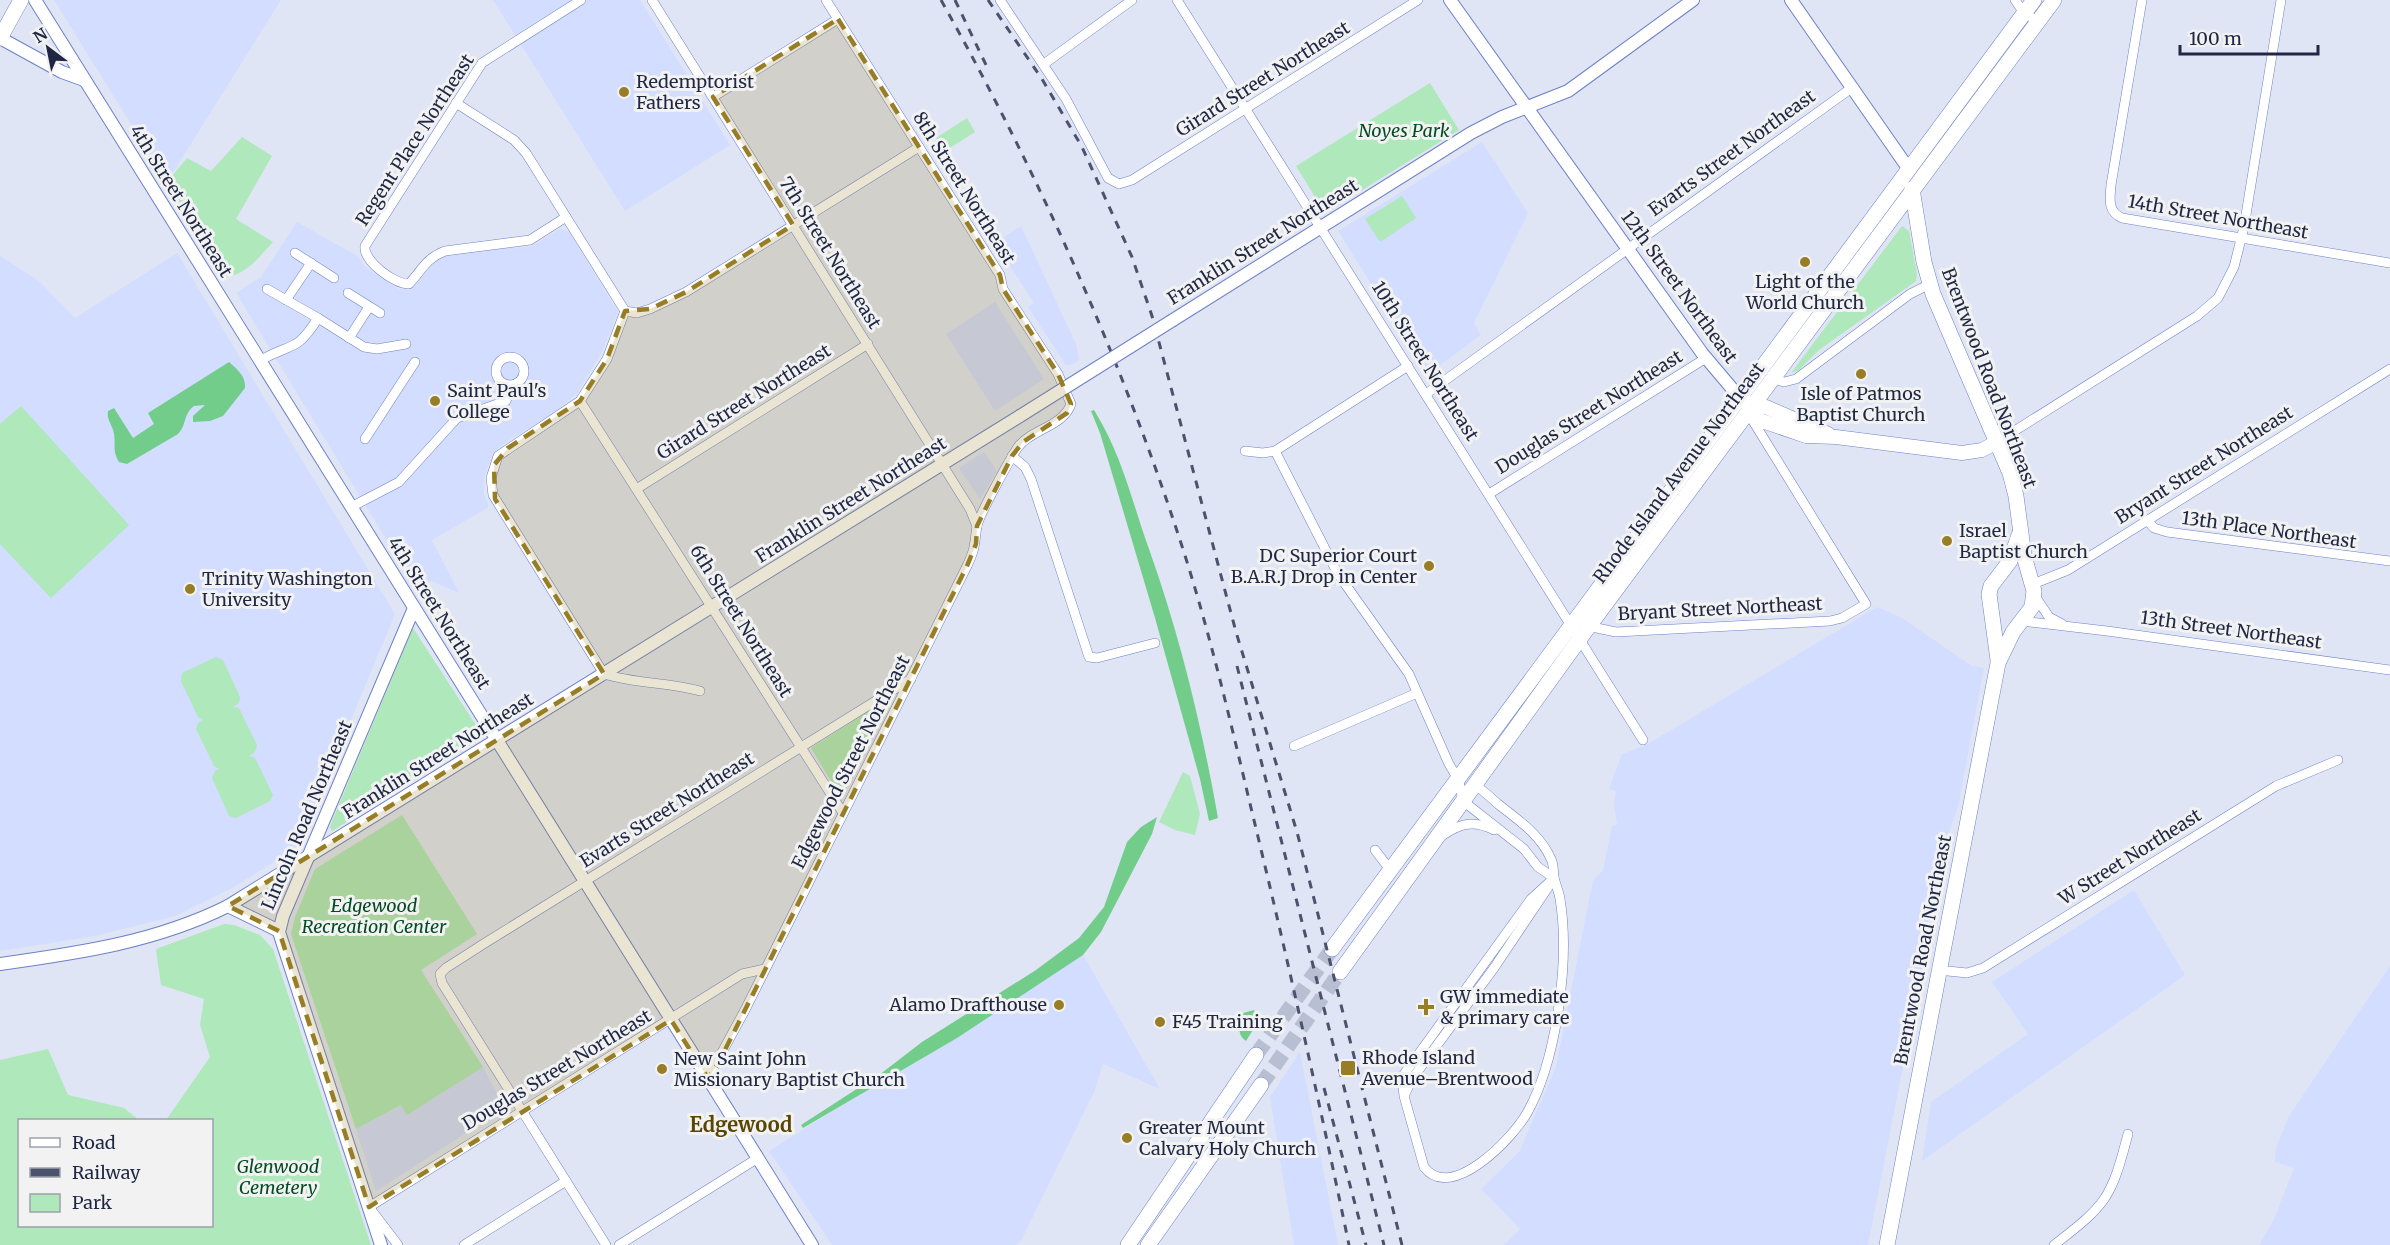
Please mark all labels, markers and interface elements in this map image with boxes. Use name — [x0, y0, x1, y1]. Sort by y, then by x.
street label: Girard Street Northeast — [1172, 16, 1354, 142]
north arrow — [18, 18, 78, 78]
scale bar — [2180, 18, 2318, 56]
text: N — [29, 23, 51, 47]
text: 100 m — [2189, 27, 2242, 50]
street label: Regent Place Northeast — [350, 50, 479, 230]
place label: Redemptorist Fathers — [636, 70, 754, 114]
street label: Evarts Street Northeast — [1644, 84, 1820, 221]
marker: Redemptorist Fathers — [617, 85, 631, 99]
street label: 8th Street Northeast — [908, 107, 1021, 268]
park label: Noyes Park — [1358, 119, 1450, 142]
street label: 4th Street Northeast — [125, 120, 238, 281]
street label: 7th Street Northeast — [774, 172, 887, 333]
street label: Franklin Street Northeast — [1163, 173, 1362, 310]
street label: 14th Street Northeast — [2126, 189, 2310, 244]
street label: 12th Street Northeast — [1616, 206, 1743, 368]
marker: Light of the World Church — [1798, 255, 1812, 269]
street label: Brentwood Road Northeast — [1937, 264, 2042, 491]
place label: Light of the World Church — [1745, 270, 1864, 314]
street label: 10th Street Northeast — [1367, 277, 1484, 445]
street label: Girard Street Northeast — [653, 339, 835, 465]
street label: Douglas Street Northeast — [1491, 344, 1687, 479]
street label: Rhode Island Avenue Northeast — [1588, 358, 1769, 588]
marker: Isle of Patmos Baptist Church — [1854, 367, 1868, 381]
place label: Saint Paul's College — [447, 379, 547, 423]
place label: Isle of Patmos Baptist Church — [1797, 382, 1926, 426]
marker: Saint Paul's College — [428, 394, 442, 408]
street label: Bryant Street Northeast — [2111, 400, 2297, 529]
street label: Franklin Street Northeast — [751, 431, 950, 568]
street label: 13th Place Northeast — [2180, 506, 2358, 553]
place label: Israel Baptist Church — [1959, 519, 2088, 563]
street label: 4th Street Northeast — [383, 532, 496, 693]
marker: Israel Baptist Church — [1940, 534, 1954, 548]
street label: 6th Street Northeast — [685, 540, 798, 701]
place label: DC Superior Court B.A.R.J Drop in Center — [1231, 544, 1417, 588]
marker: DC Superior Court B.A.R.J Drop in Center — [1422, 559, 1436, 573]
place label: Trinity Washington University — [202, 567, 373, 611]
marker: Trinity Washington University — [183, 582, 197, 596]
street label: Bryant Street Northeast — [1617, 592, 1823, 625]
street label: 13th Street Northeast — [2139, 605, 2323, 654]
street label: Edgewood Street Northeast — [787, 651, 915, 872]
street label: Franklin Street Northeast — [338, 687, 537, 824]
street label: Lincoln Road Northeast — [256, 716, 357, 913]
street label: Evarts Street Northeast — [575, 747, 758, 873]
street label: W Street Northeast — [2053, 803, 2205, 910]
street label: Brentwood Road Northeast — [1889, 833, 1956, 1067]
park label: Edgewood Recreation Center — [302, 894, 447, 938]
place label: GW immediate & primary care — [1440, 985, 1569, 1029]
place label: Alamo Drafthouse — [888, 993, 1047, 1016]
marker: Alamo Drafthouse — [1052, 998, 1066, 1012]
marker: GW immediate & primary care — [1417, 998, 1435, 1016]
street label: Douglas Street Northeast — [458, 1004, 655, 1135]
place label: F45 Training — [1172, 1010, 1283, 1033]
marker: F45 Training — [1153, 1015, 1167, 1029]
place label: Rhode Island Avenue–Brentwood — [1361, 1046, 1533, 1090]
place label: New Saint John Missionary Baptist Church — [674, 1047, 905, 1091]
marker: Rhode Island Avenue–Brentwood — [1339, 1059, 1357, 1077]
marker: New Saint John Missionary Baptist Church — [655, 1062, 669, 1076]
district label: Edgewood — [690, 1112, 792, 1137]
place label: Greater Mount Calvary Holy Church — [1139, 1116, 1316, 1160]
legend — [18, 1119, 213, 1227]
text: Road — [72, 1131, 116, 1154]
marker: Greater Mount Calvary Holy Church — [1120, 1131, 1134, 1145]
park label: Glenwood Cemetery — [237, 1155, 320, 1199]
text: Railway — [72, 1161, 141, 1184]
text: Park — [72, 1191, 113, 1214]

